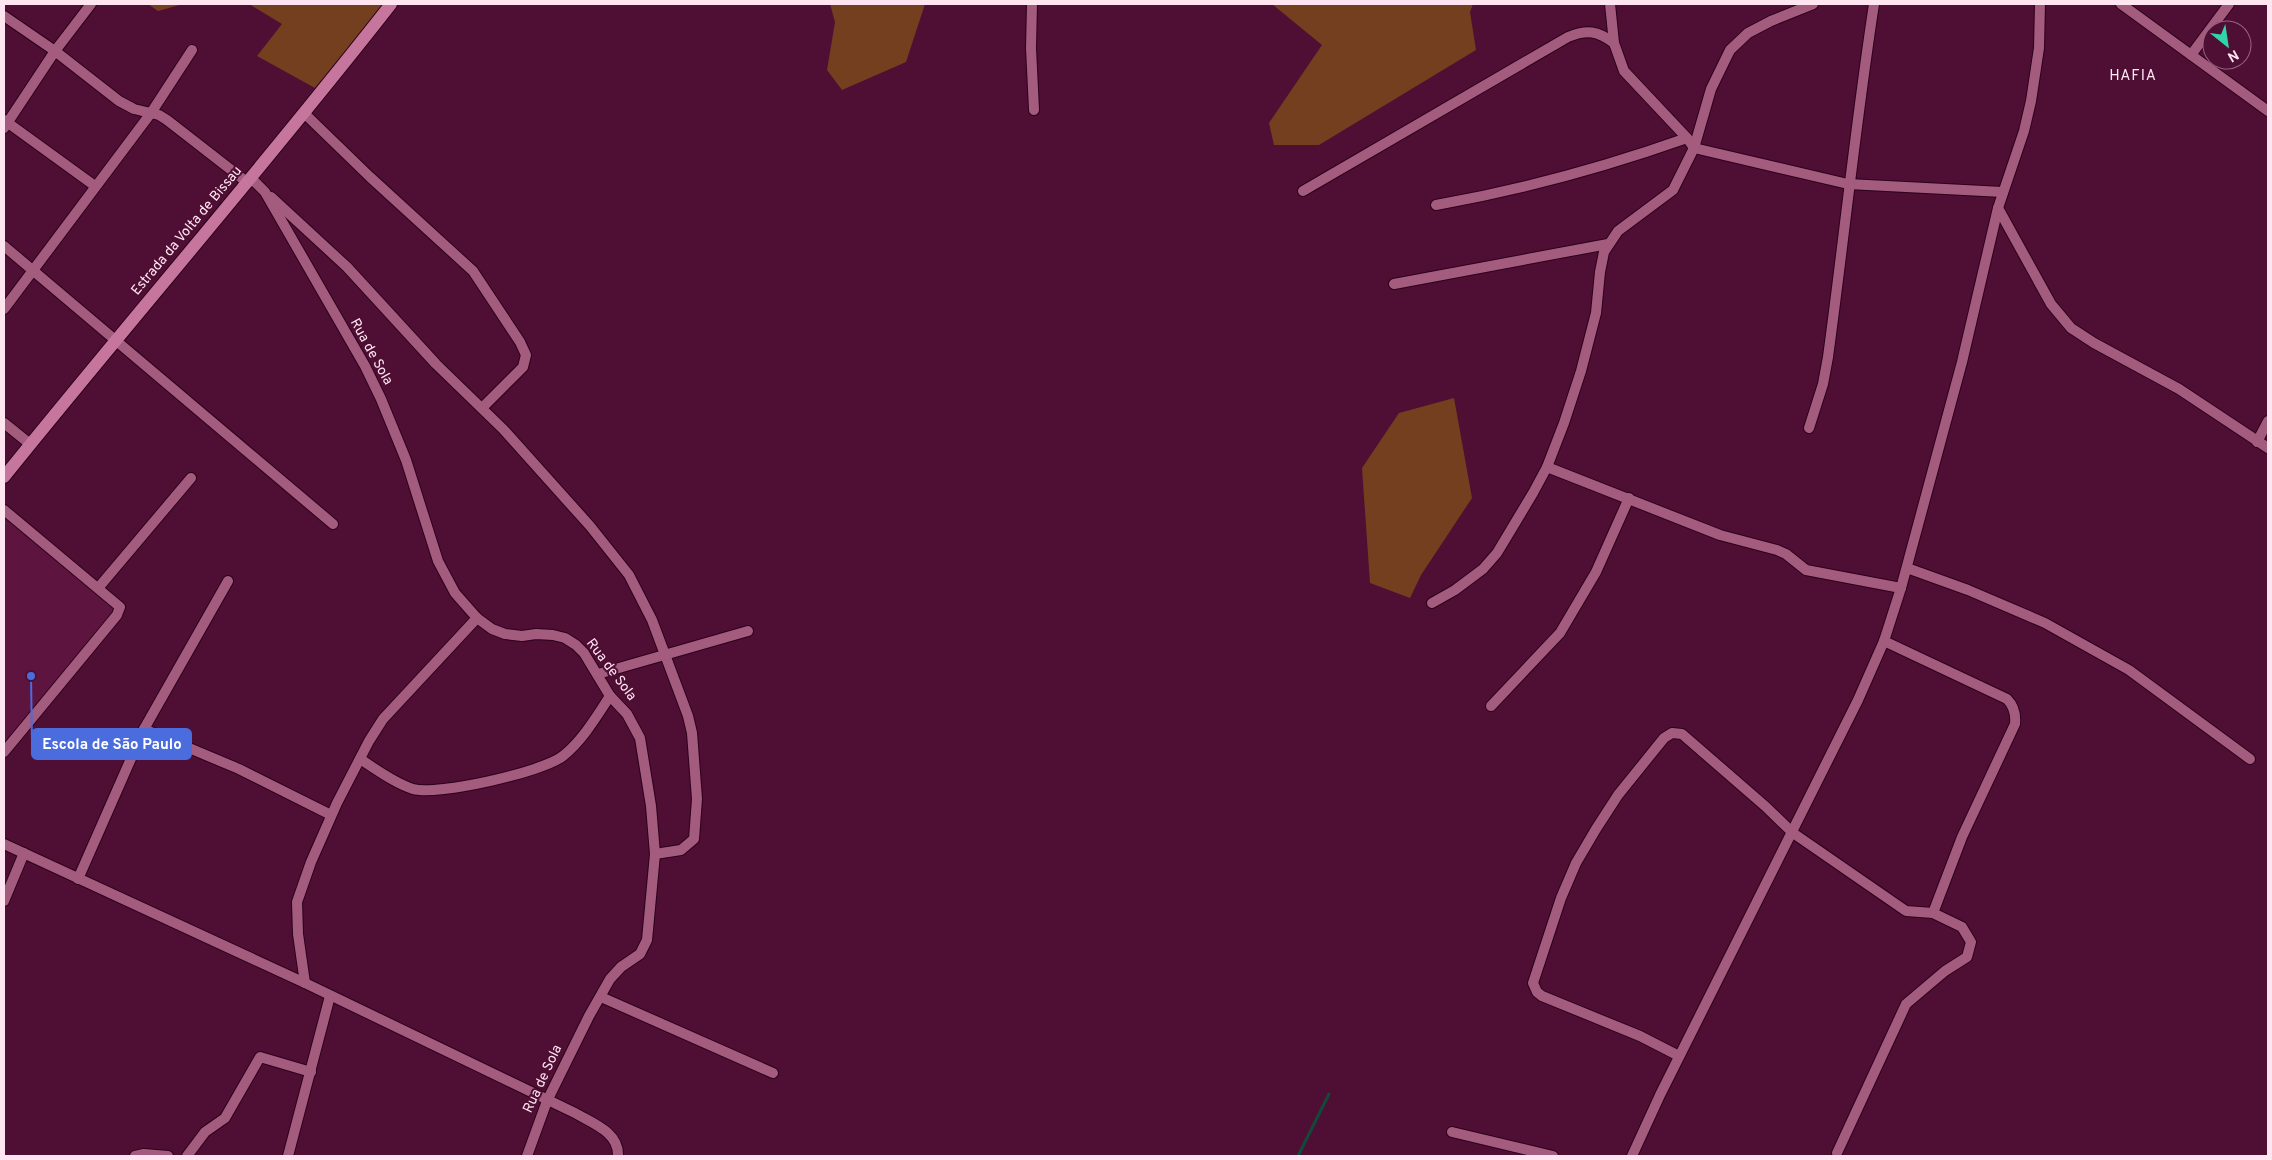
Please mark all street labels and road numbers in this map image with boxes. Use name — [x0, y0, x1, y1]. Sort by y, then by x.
street label: Estrada da Volta de Bissau — [128, 163, 246, 299]
street label: Rua de Sola — [346, 316, 396, 388]
street label: Rua de Sola — [582, 636, 640, 704]
street label: Rua de Sola — [520, 1042, 566, 1116]

